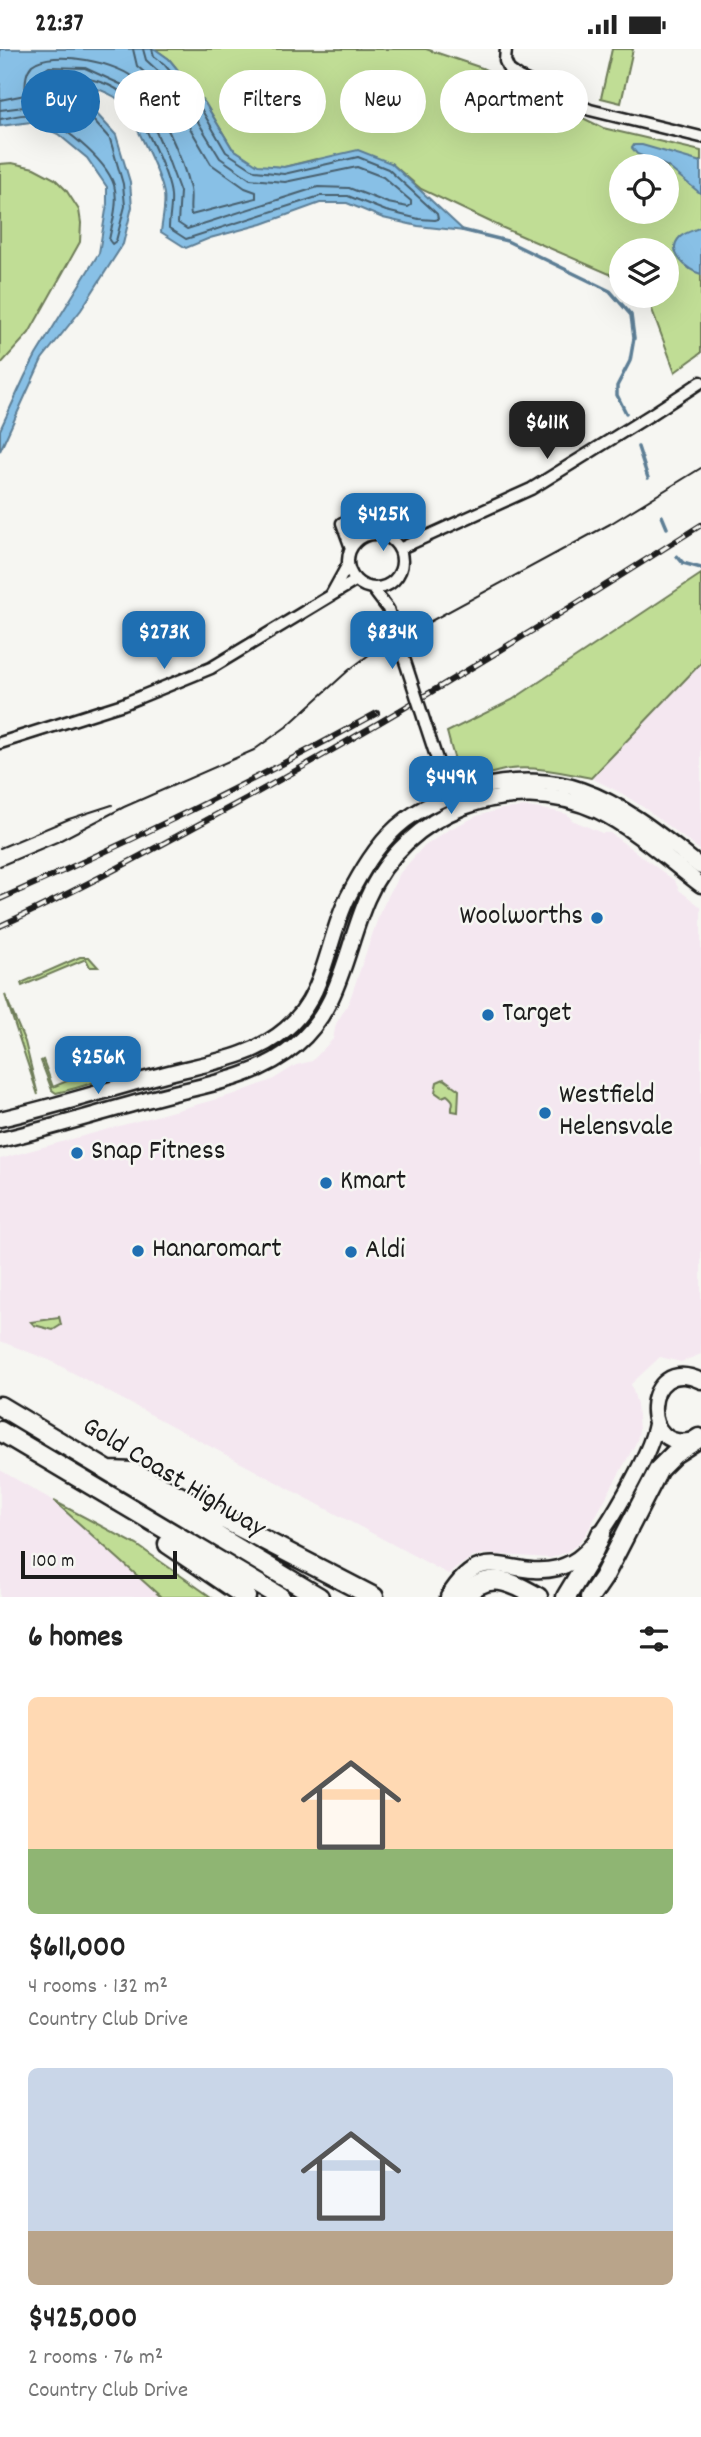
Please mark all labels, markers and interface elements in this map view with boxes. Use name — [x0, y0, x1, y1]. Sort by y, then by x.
text: 22:37 — [35, 6, 84, 43]
chip: Buy — [21, 70, 100, 133]
chip: Rent — [114, 70, 205, 133]
chip: Filters — [219, 70, 326, 133]
chip: New — [340, 70, 426, 133]
chip: Apartment — [440, 70, 588, 133]
map controls — [609, 154, 679, 308]
button: locate — [609, 154, 679, 224]
button: layers — [609, 238, 679, 308]
pin: $611K — [498, 401, 596, 461]
text: $611K — [525, 407, 569, 440]
pin: $425K — [334, 493, 432, 553]
text: $425K — [357, 499, 409, 532]
pin: $273K — [115, 611, 213, 671]
pin: $834K — [343, 611, 441, 671]
text: $273K — [138, 617, 190, 650]
text: $834K — [366, 617, 418, 650]
pin: $449K — [402, 757, 500, 816]
text: $449K — [425, 762, 477, 795]
place label: Woolworths — [460, 898, 583, 938]
marker: Woolworths — [589, 910, 605, 926]
place label: Target — [502, 995, 572, 1035]
marker: Target — [480, 1007, 496, 1023]
pin: $256K — [49, 1037, 147, 1096]
text: $256K — [71, 1042, 125, 1075]
place label: Westfield Helensvale — [559, 1077, 673, 1149]
marker: Westfield Helensvale — [537, 1105, 553, 1121]
place label: Snap Fitness — [91, 1133, 226, 1173]
marker: Snap Fitness — [69, 1145, 85, 1161]
place label: Kmart — [340, 1163, 406, 1203]
marker: Kmart — [318, 1175, 334, 1191]
place label: Hanaromart — [152, 1231, 281, 1271]
place label: Aldi — [365, 1232, 405, 1272]
marker: Hanaromart — [130, 1243, 146, 1259]
marker: Aldi — [343, 1244, 359, 1260]
street label: Gold Coast Highway — [74, 1408, 273, 1550]
scale bar — [21, 1548, 177, 1580]
text: 100 m — [32, 1549, 74, 1576]
text: 6 homes — [28, 1618, 123, 1661]
icon: filters — [635, 1620, 673, 1658]
icon: home — [288, 1742, 414, 1868]
text: $611,000 — [28, 1928, 126, 1971]
text: 4 rooms · 132 m² — [28, 1971, 168, 2004]
text: Country Club Drive — [28, 2004, 188, 2037]
icon: home — [288, 2113, 414, 2239]
text: $425,000 — [28, 2299, 137, 2342]
text: 2 rooms · 76 m² — [28, 2342, 163, 2375]
text: Country Club Drive — [28, 2375, 188, 2408]

